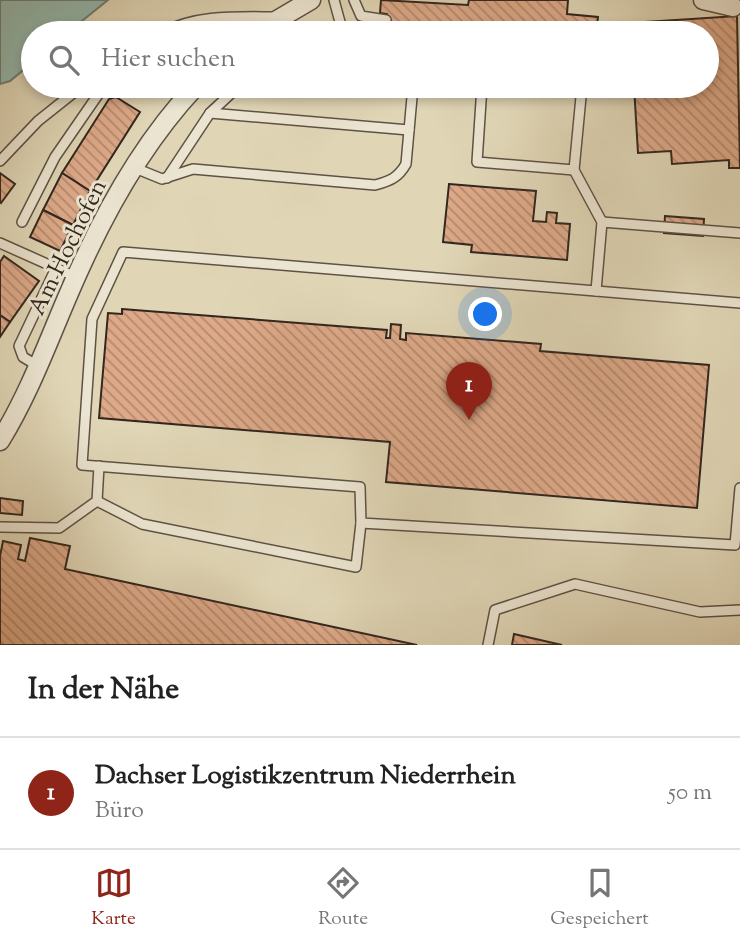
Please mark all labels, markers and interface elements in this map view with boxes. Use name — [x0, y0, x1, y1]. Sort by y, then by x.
search box — [21, 21, 719, 98]
icon: search — [45, 41, 83, 79]
text: Hier suchen — [101, 41, 236, 78]
street label: Am Hochofen — [21, 174, 116, 322]
your location — [468, 297, 502, 331]
pin: 1 — [446, 362, 492, 420]
text: In der Nähe — [28, 669, 179, 712]
text: Dachser Logistikzentrum Niederrhein — [95, 758, 516, 795]
text: 1 — [47, 777, 55, 810]
text: 50 m — [668, 777, 712, 810]
text: Büro — [95, 795, 144, 828]
tab: Karte — [91, 864, 136, 933]
tab: Route — [318, 864, 368, 933]
tab: Gespeichert — [550, 864, 649, 933]

